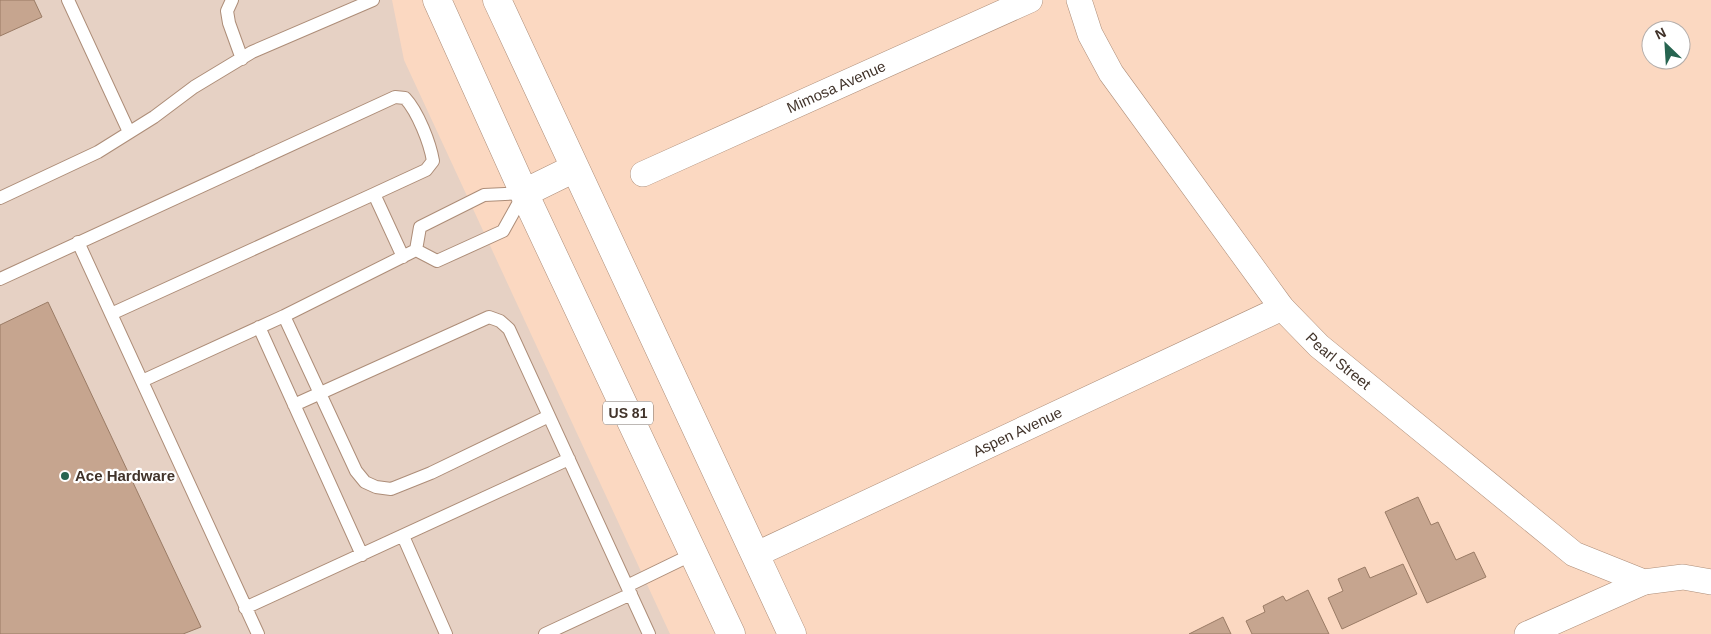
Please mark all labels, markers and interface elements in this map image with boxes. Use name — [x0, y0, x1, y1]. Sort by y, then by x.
north arrow — [1641, 20, 1691, 70]
text: N — [1653, 24, 1668, 43]
street label: Mimosa Avenue — [784, 57, 888, 116]
street label: Pearl Street — [1303, 329, 1375, 393]
road number: US 81 — [603, 402, 653, 424]
street label: Aspen Avenue — [970, 403, 1065, 460]
place label: Ace Hardware — [75, 467, 175, 484]
marker: Ace Hardware — [59, 470, 71, 482]

